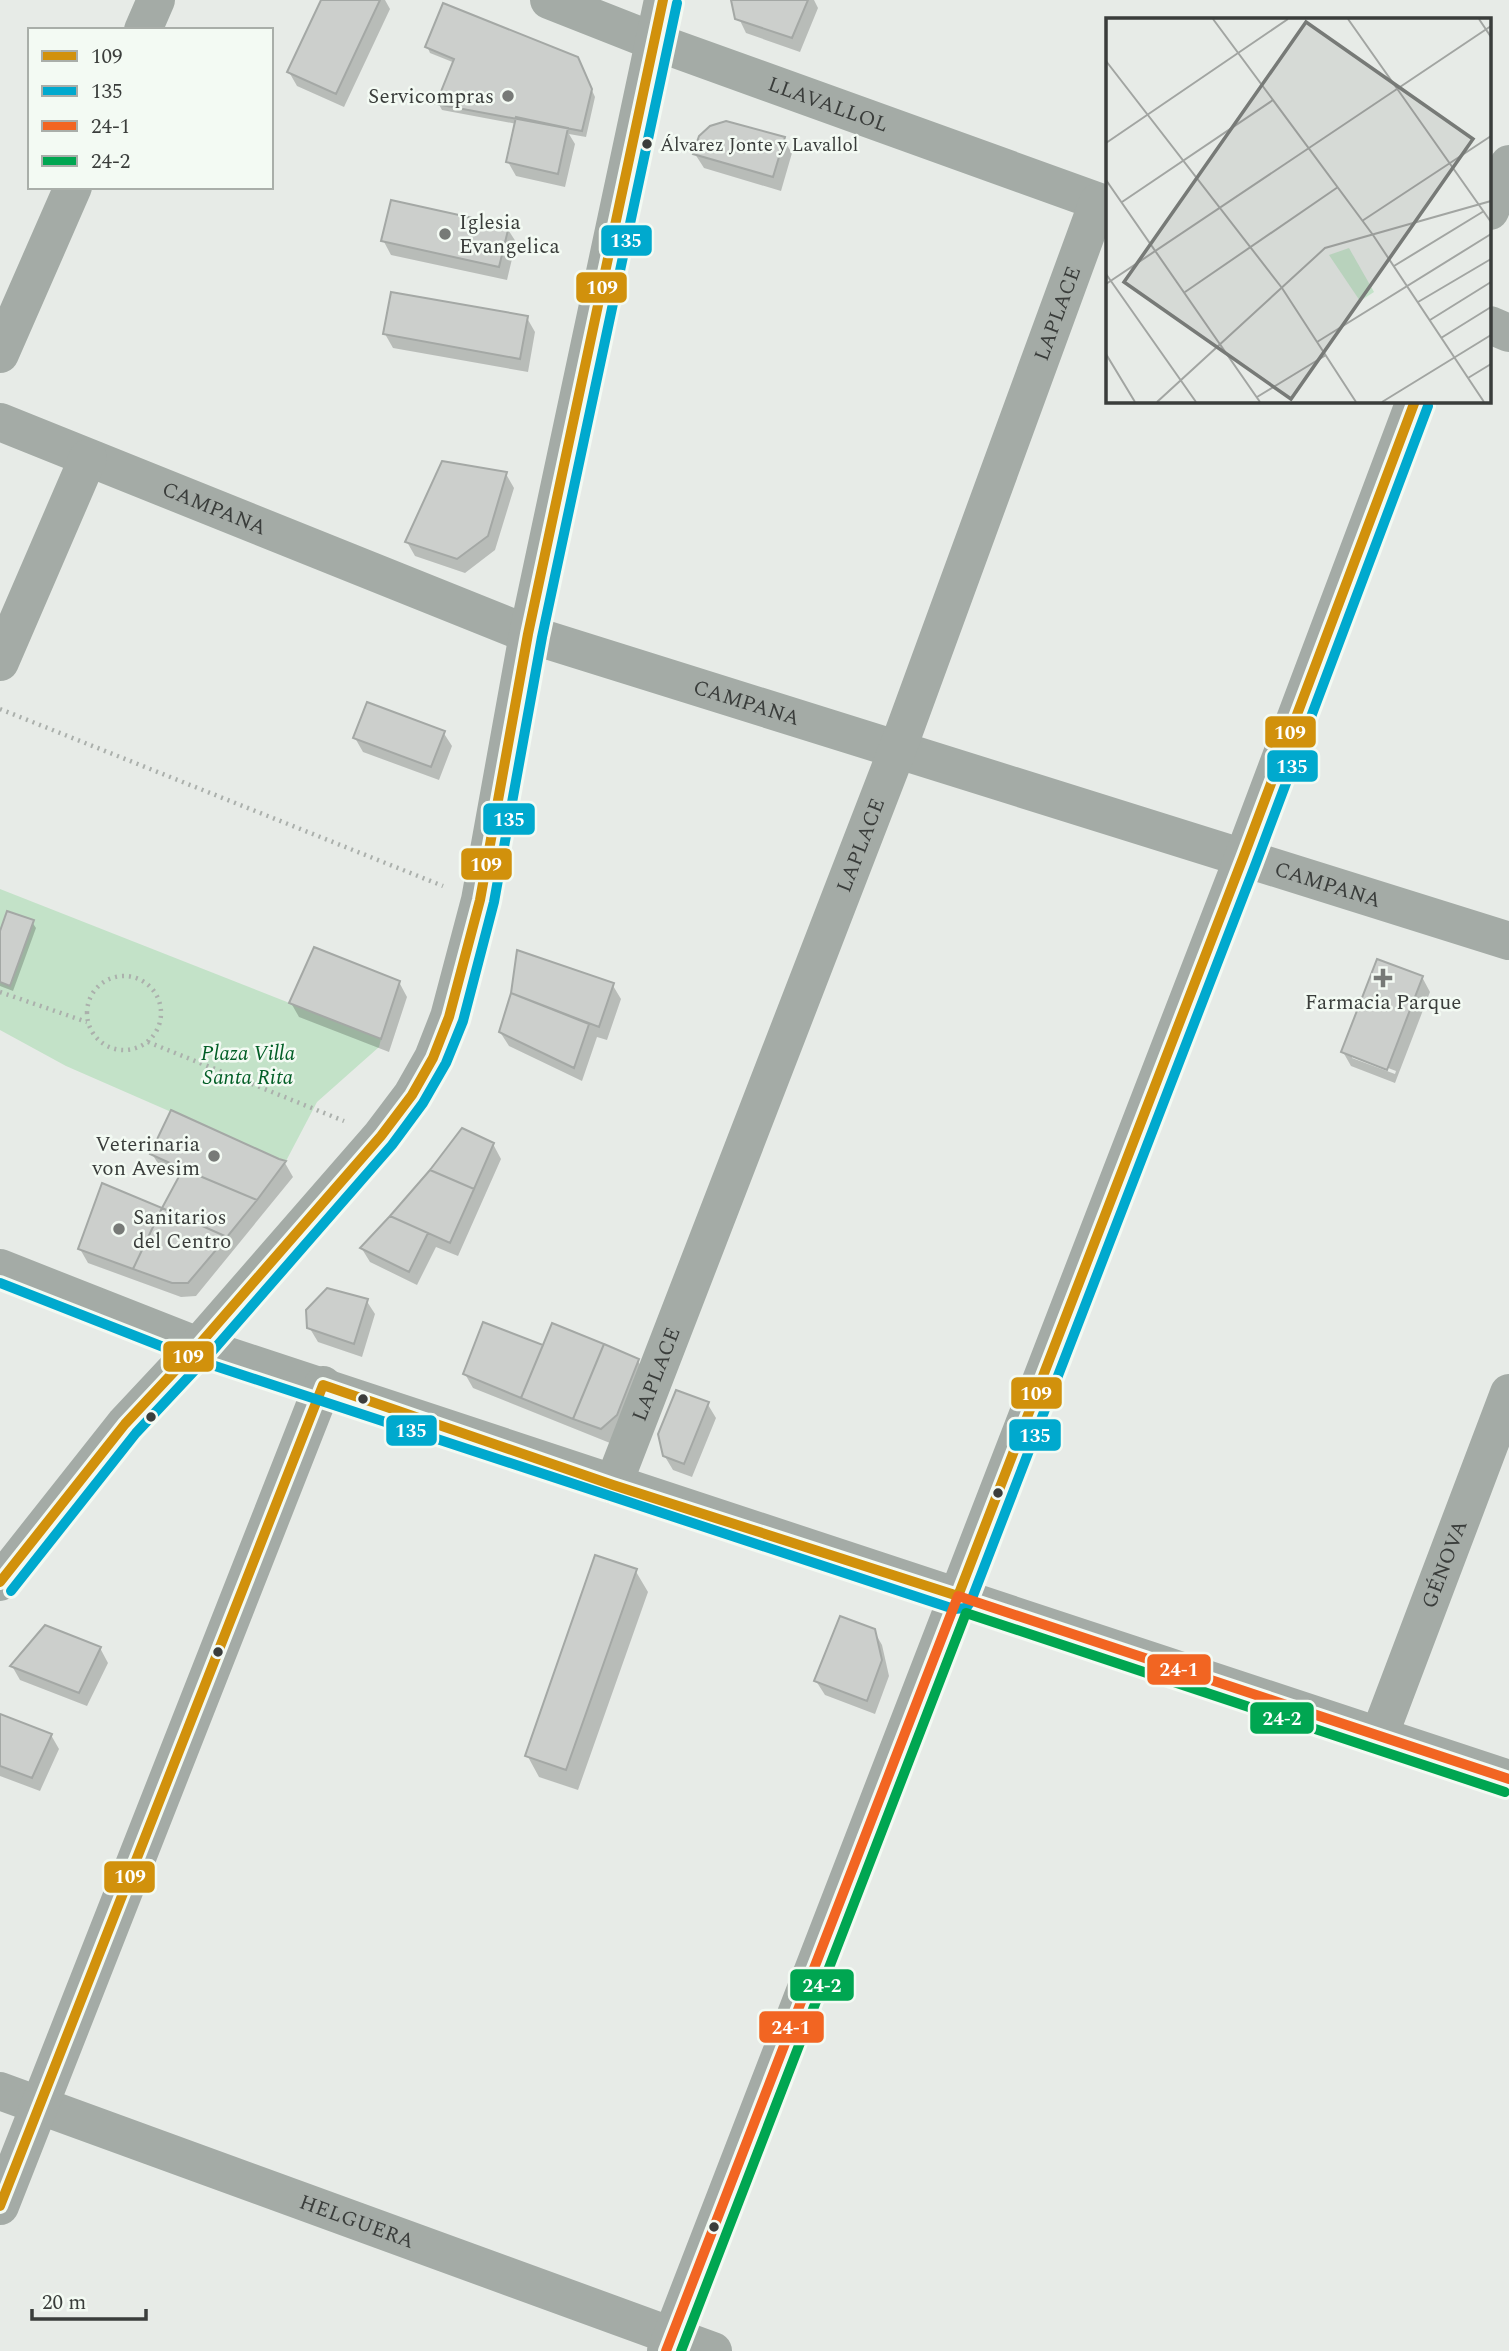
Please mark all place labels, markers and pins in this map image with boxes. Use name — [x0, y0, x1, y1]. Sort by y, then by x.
place label: Servicompras — [368, 81, 494, 113]
marker: Servicompras — [500, 88, 516, 104]
place label: Álvarez Jonte y Lavallol — [660, 131, 858, 160]
marker: Álvarez Jonte y Lavallol — [640, 137, 654, 151]
place label: Iglesia Evangelica — [459, 207, 560, 263]
marker: Iglesia Evangelica — [437, 226, 453, 242]
marker: Farmacia Parque — [1375, 970, 1391, 986]
place label: Farmacia Parque — [1305, 987, 1461, 1019]
place label: Veterinaria von Avesim — [91, 1129, 201, 1185]
marker: Veterinaria von Avesim — [206, 1148, 222, 1164]
place label: Sanitarios del Centro — [133, 1202, 231, 1258]
marker: Sanitarios del Centro — [111, 1221, 127, 1237]
unlabelled marker — [356, 1392, 370, 1406]
unlabelled marker — [144, 1410, 158, 1424]
unlabelled marker — [991, 1486, 1005, 1500]
unlabelled marker — [211, 1645, 225, 1659]
unlabelled marker — [707, 2220, 721, 2234]

